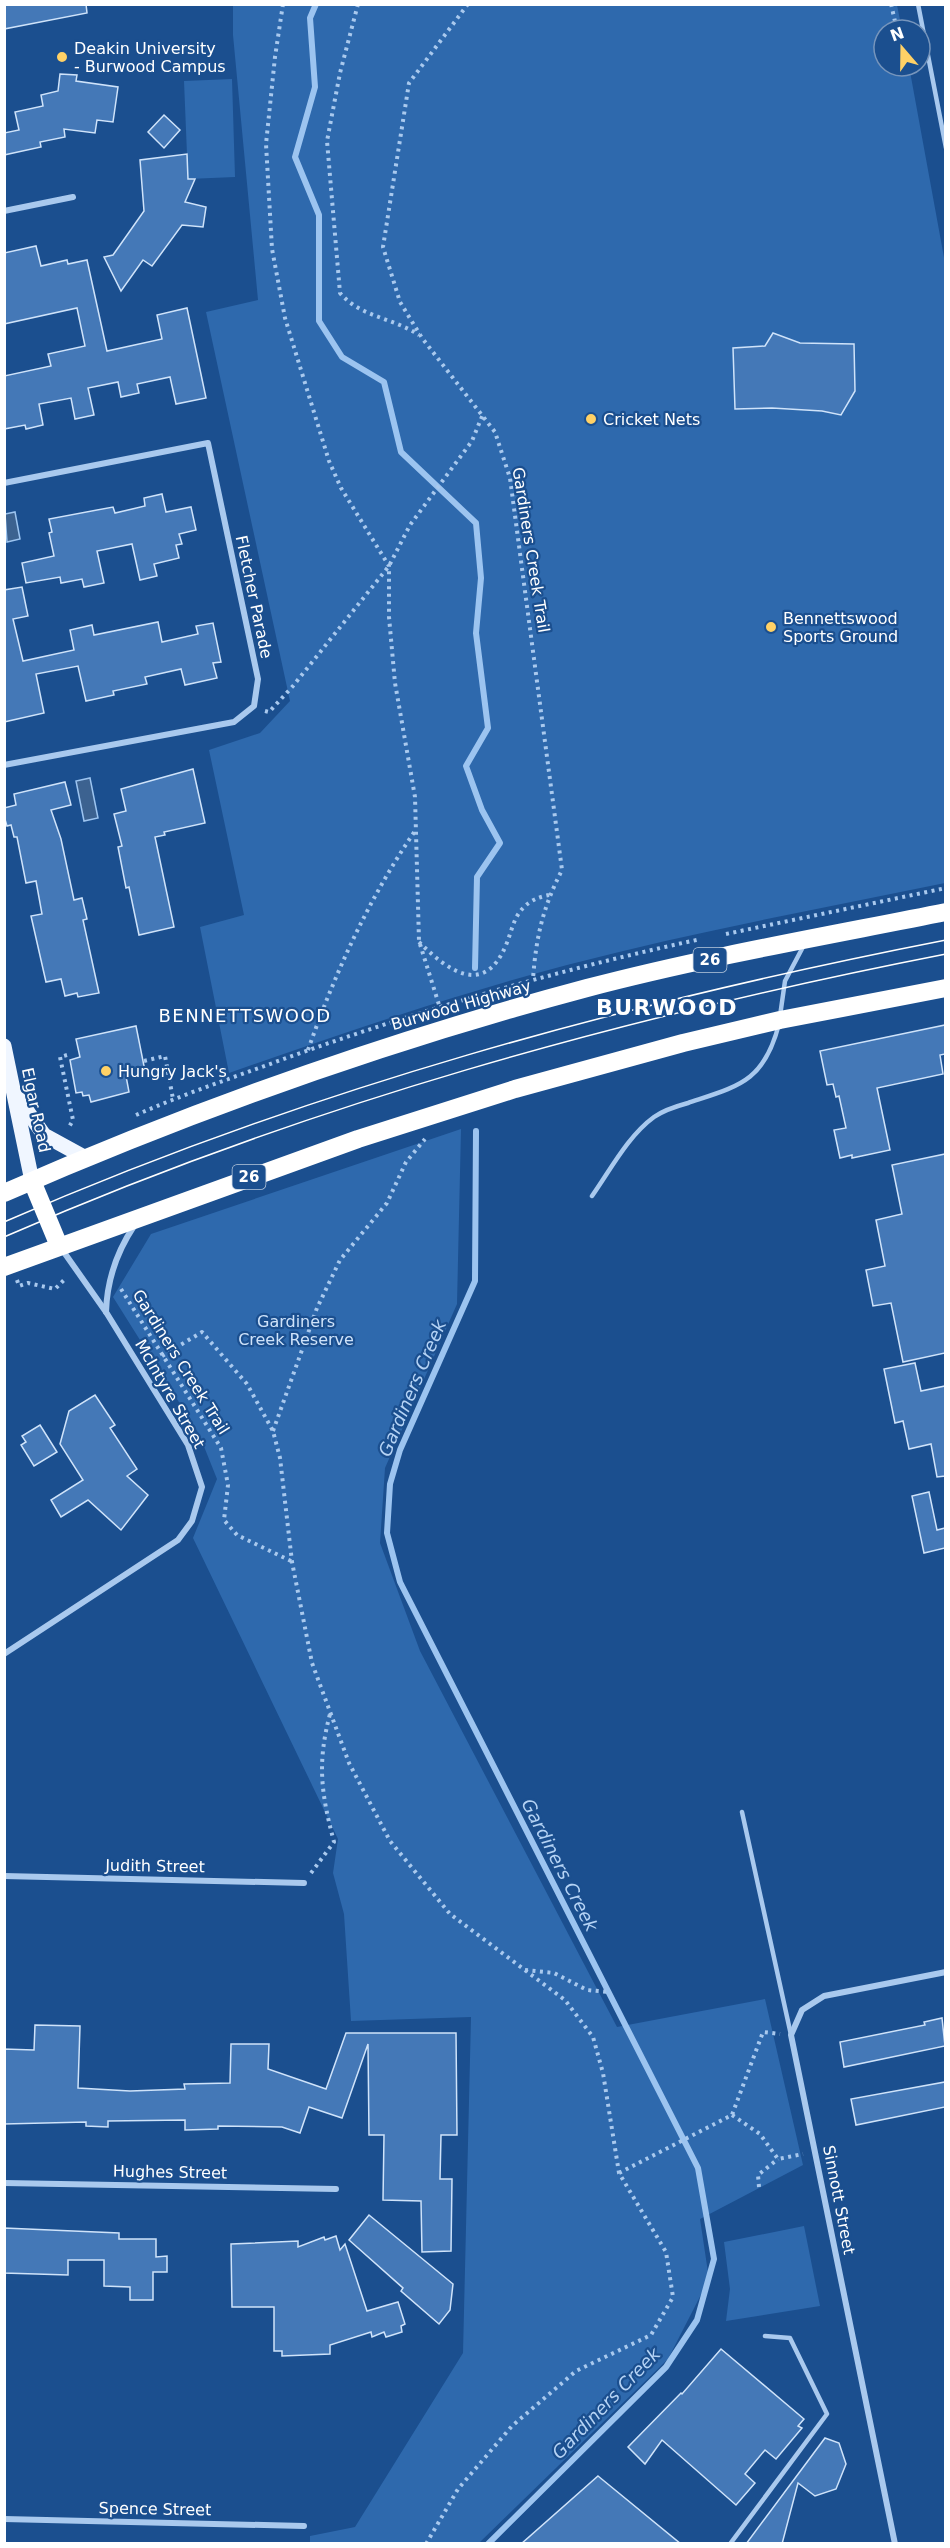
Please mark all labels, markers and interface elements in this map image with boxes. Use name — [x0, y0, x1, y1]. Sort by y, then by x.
north arrow — [872, 18, 932, 78]
text: N — [887, 23, 907, 46]
place label: Deakin University - Burwood Campus — [74, 39, 226, 76]
marker: Deakin University - Burwood Campus — [55, 50, 69, 64]
place label: Cricket Nets — [603, 410, 700, 429]
marker: Cricket Nets — [584, 412, 598, 426]
street label: Gardiners Creek Trail — [509, 466, 553, 634]
street label: Fletcher Parade — [232, 534, 276, 660]
place label: Bennettswood Sports Ground — [783, 609, 898, 646]
marker: Bennettswood Sports Ground — [764, 620, 778, 634]
road number: 26 — [694, 948, 726, 972]
street label: Burwood Highway — [389, 976, 533, 1034]
district label: BURWOOD — [596, 995, 738, 1020]
district label: BENNETTSWOOD — [158, 1005, 332, 1026]
place label: Hungry Jack's — [118, 1062, 227, 1081]
marker: Hungry Jack's — [99, 1064, 113, 1078]
street label: Elgar Road — [18, 1066, 54, 1154]
road number: 26 — [232, 1165, 266, 1189]
street label: Gardiners Creek Trail — [129, 1286, 233, 1438]
park label: Gardiners Creek Reserve — [238, 1312, 354, 1349]
water label: Gardiners Creek — [374, 1315, 451, 1459]
street label: McIntyre Street — [131, 1336, 209, 1452]
water label: Gardiners Creek — [517, 1795, 603, 1936]
street label: Judith Street — [104, 1856, 205, 1876]
street label: Sinnott Street — [819, 2144, 859, 2256]
street label: Hughes Street — [113, 2162, 227, 2182]
water label: Gardiners Creek — [548, 2342, 665, 2463]
street label: Spence Street — [99, 2499, 211, 2519]

